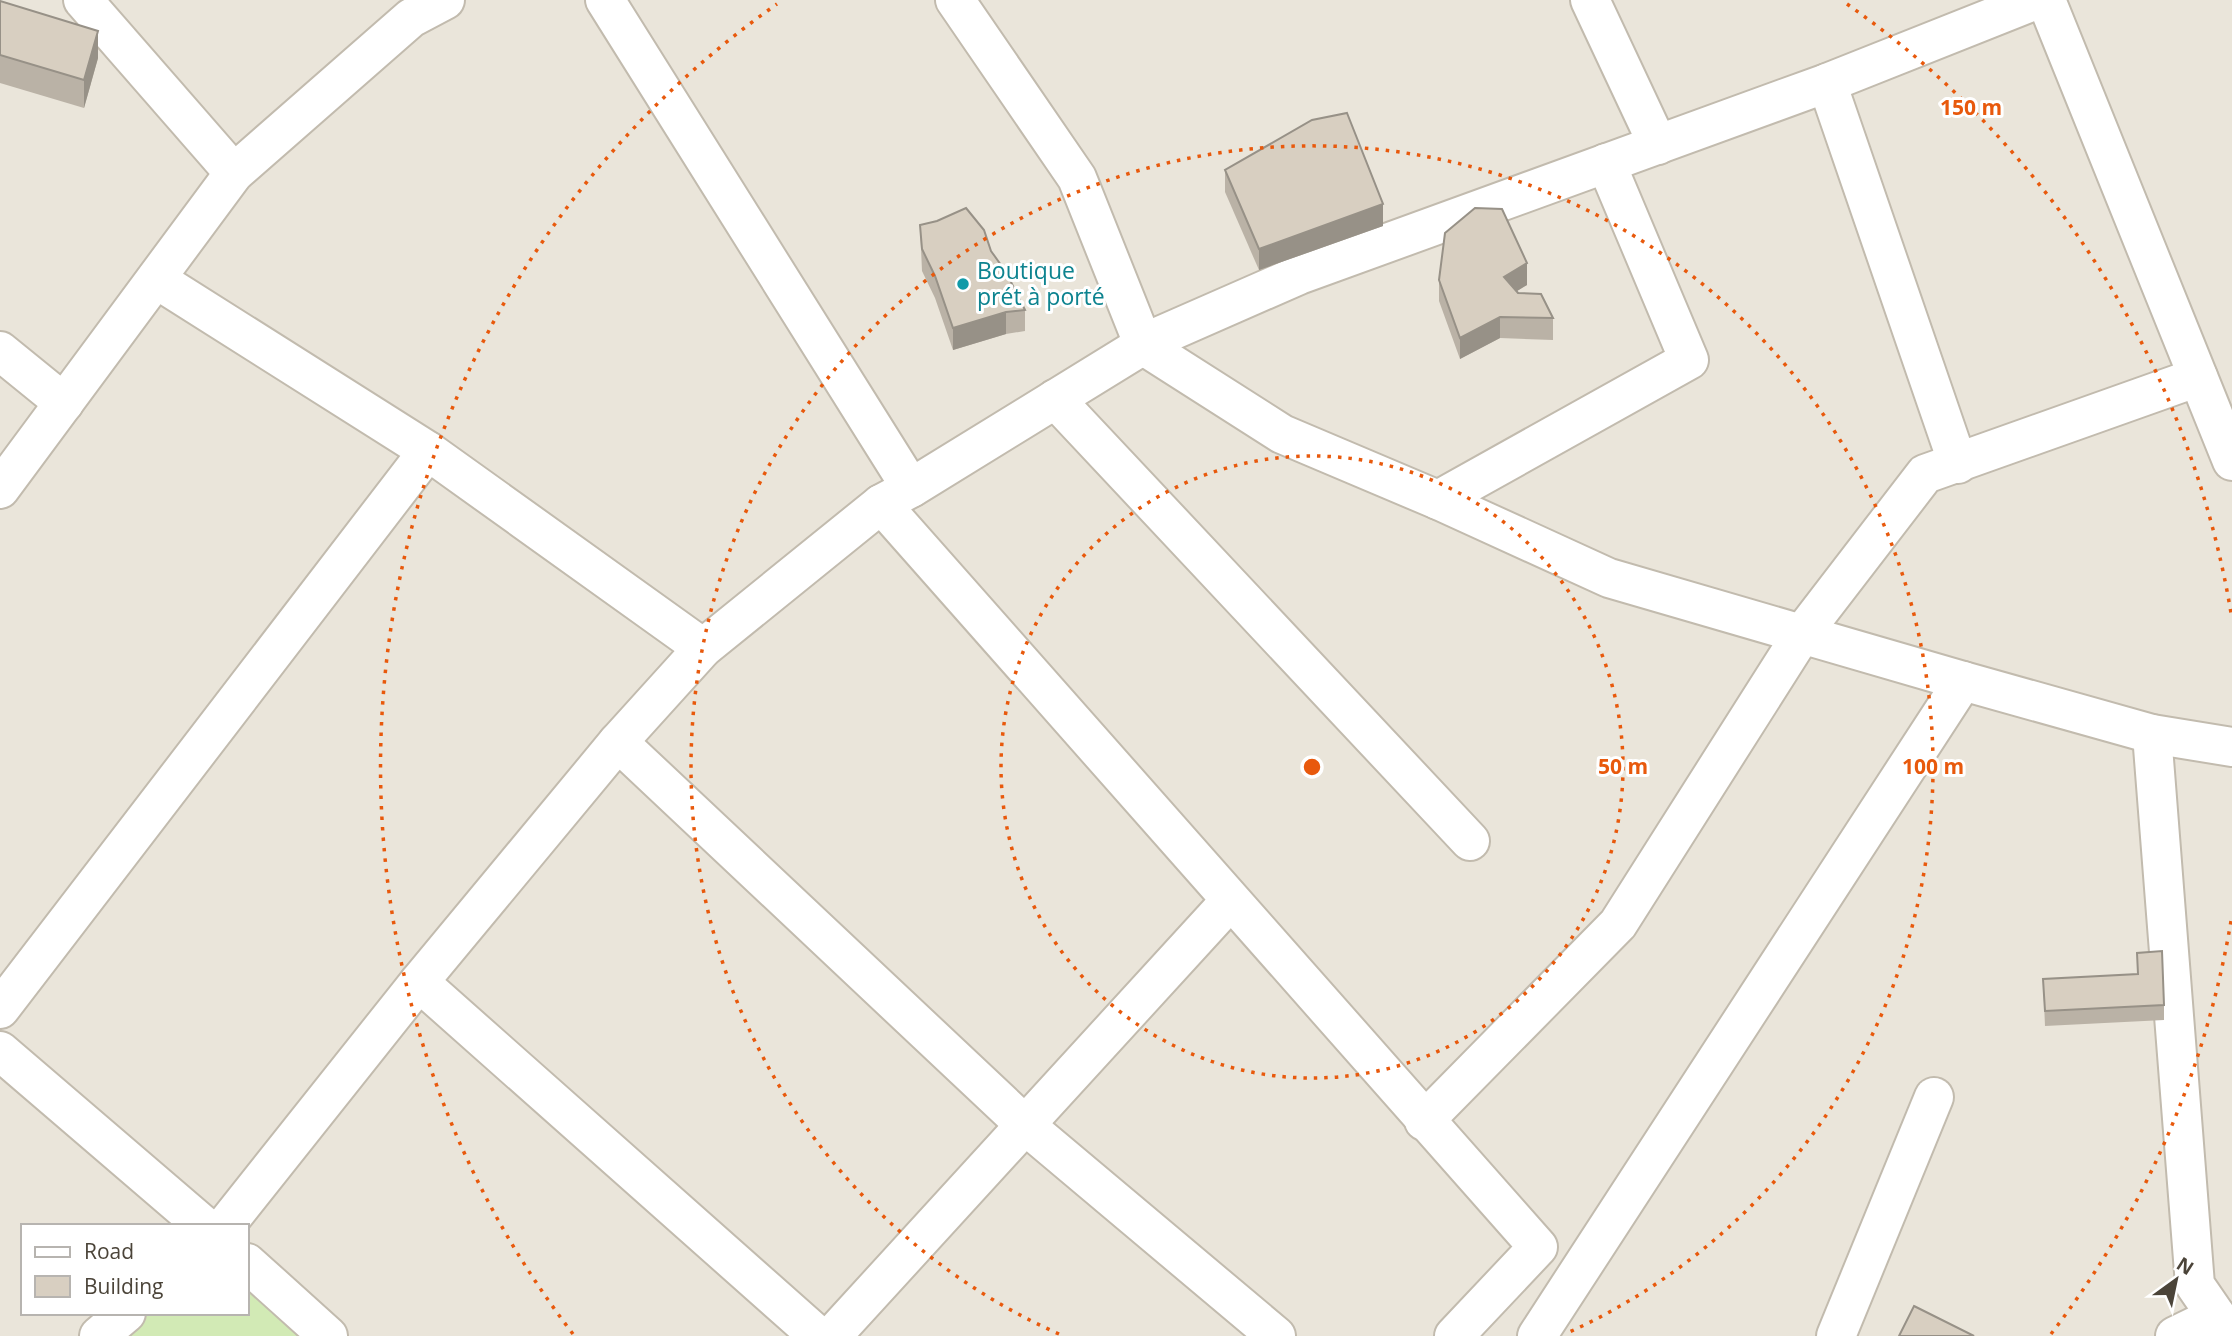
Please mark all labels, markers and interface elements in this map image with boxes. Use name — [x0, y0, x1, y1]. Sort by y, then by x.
text: 150 m — [1940, 93, 2002, 121]
place label: Boutique prét à porté — [977, 254, 1105, 312]
marker: Boutique prét à porté — [955, 276, 971, 292]
text: 50 m — [1598, 752, 1648, 780]
text: 100 m — [1902, 752, 1964, 780]
centre of rings — [1300, 755, 1324, 779]
legend — [21, 1224, 248, 1315]
text: Road — [84, 1237, 134, 1265]
north arrow — [2141, 1245, 2211, 1315]
text: N — [2172, 1251, 2199, 1281]
text: Building — [84, 1272, 163, 1300]

